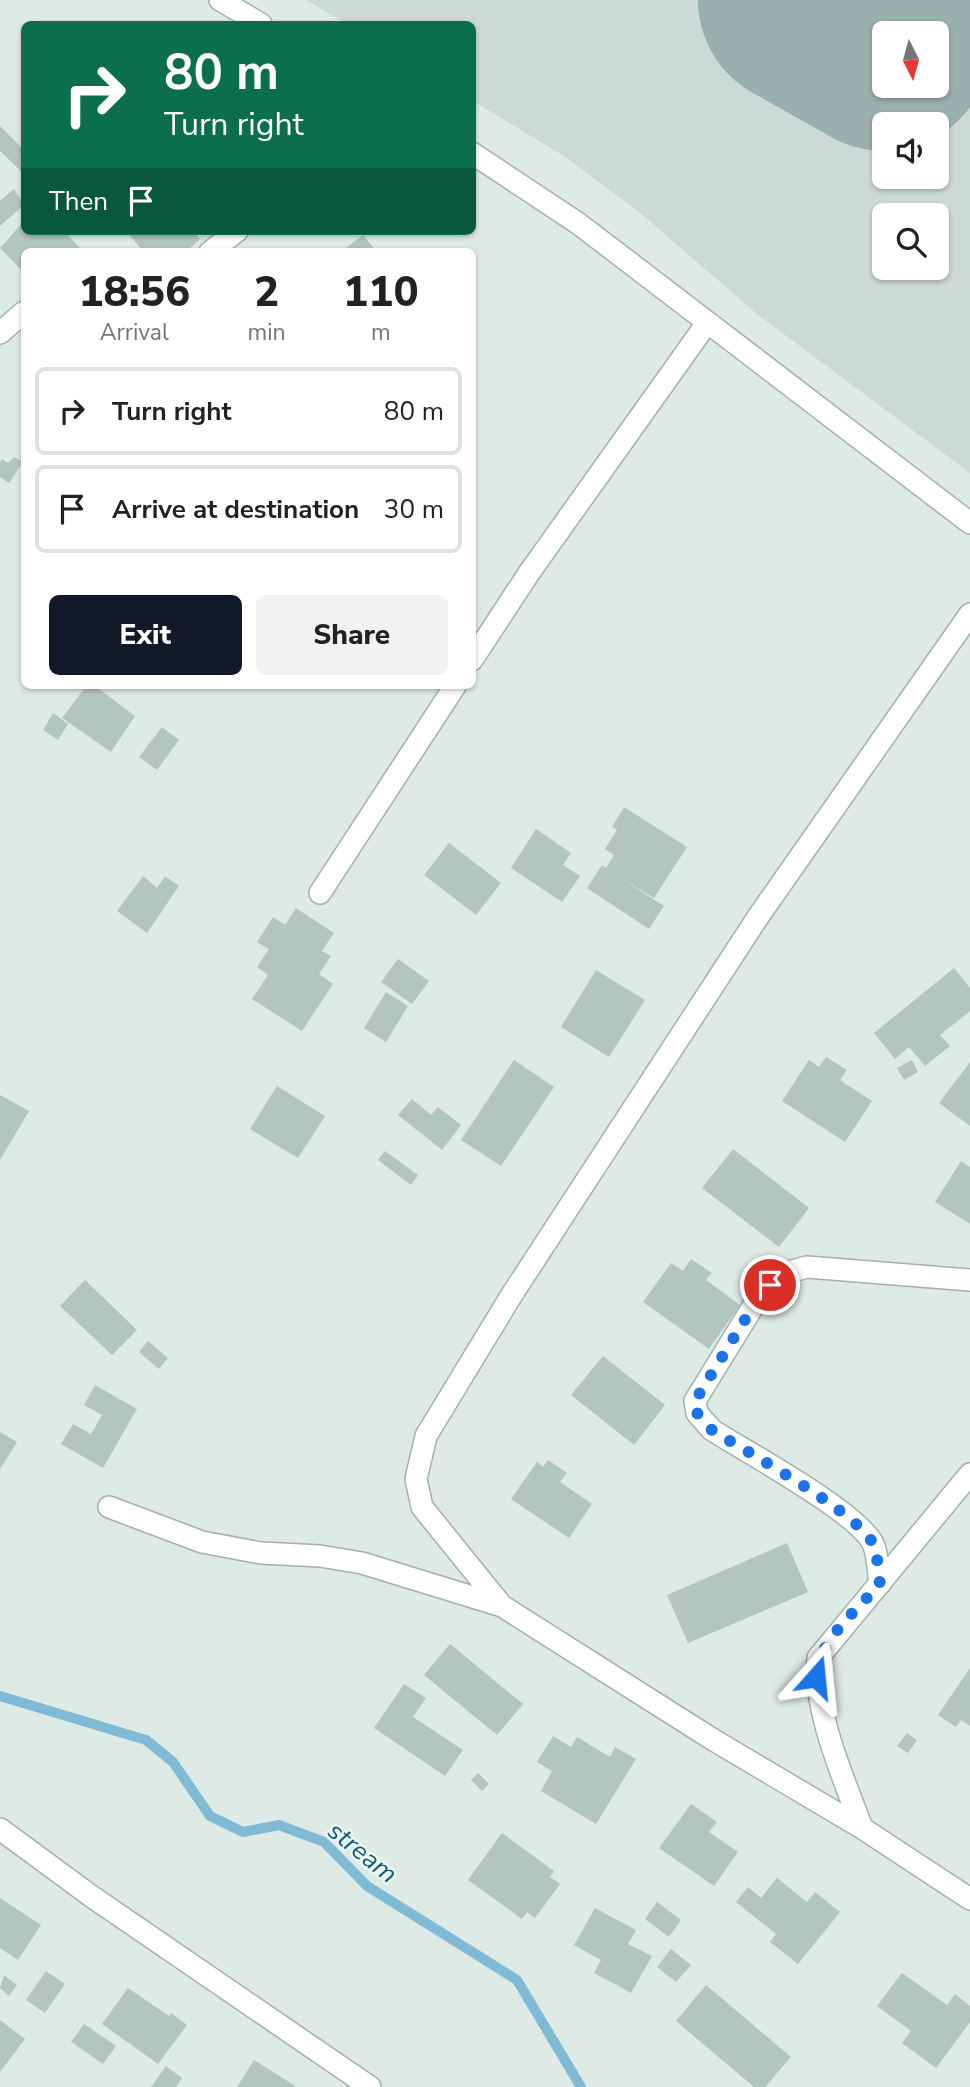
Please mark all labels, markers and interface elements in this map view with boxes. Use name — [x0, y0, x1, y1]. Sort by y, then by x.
north arrow — [872, 21, 948, 98]
map controls — [872, 21, 949, 280]
text: 80 m — [164, 39, 279, 106]
icon: right — [49, 49, 140, 140]
text: Turn right — [164, 103, 304, 146]
button: sound — [872, 112, 949, 189]
icon: arrive — [122, 182, 160, 220]
text: Then — [49, 184, 108, 219]
button: search — [872, 203, 949, 280]
text: 18:56 — [78, 264, 190, 321]
text: 2 — [254, 264, 279, 321]
text: 110 — [343, 264, 419, 321]
text: Arrival — [100, 317, 169, 348]
text: min — [248, 317, 286, 348]
text: m — [371, 317, 391, 348]
icon: right — [53, 392, 91, 430]
text: Turn right — [112, 394, 231, 429]
text: 80 m — [384, 394, 444, 429]
icon: arrive — [53, 490, 91, 528]
text: Arrive at destination — [112, 492, 359, 527]
text: 30 m — [384, 492, 444, 527]
button: Exit — [49, 595, 242, 675]
button: Share — [256, 595, 448, 675]
pin — [740, 1255, 800, 1315]
icon: arrive — [751, 1266, 789, 1304]
position arrow — [779, 1640, 853, 1714]
water label: stream — [320, 1813, 405, 1891]

